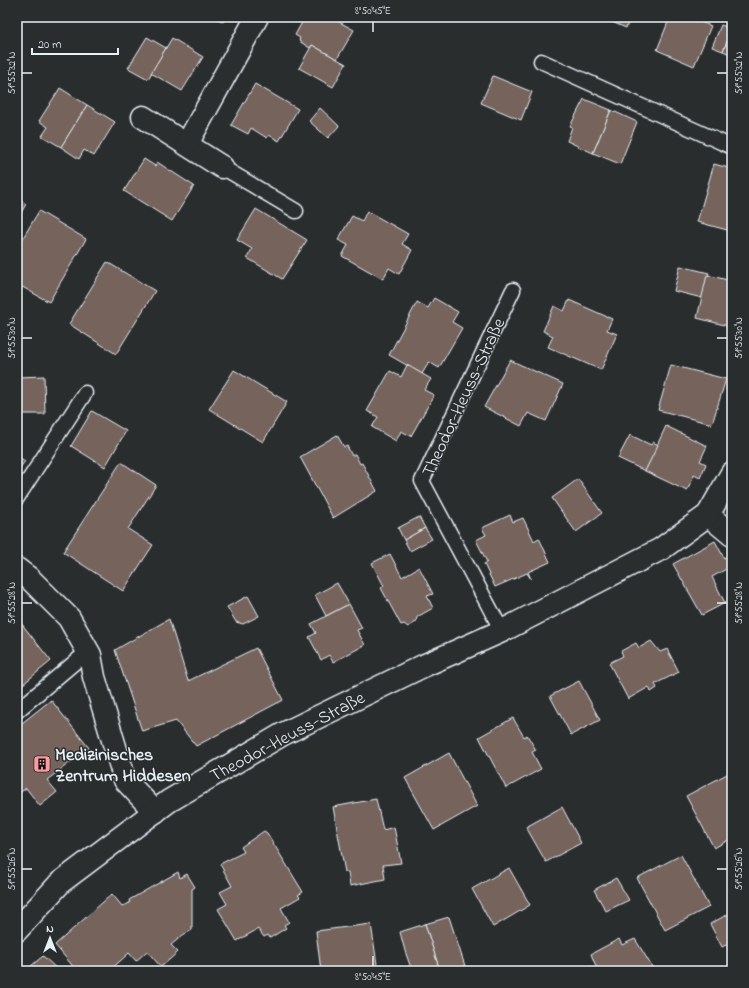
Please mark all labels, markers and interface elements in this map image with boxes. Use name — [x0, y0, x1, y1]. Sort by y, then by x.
text: 8°50'45"E — [355, 4, 391, 19]
scale bar — [32, 30, 118, 56]
text: 20 m — [38, 36, 61, 54]
text: 51°55'32"N — [5, 52, 20, 94]
text: 51°55'32"N — [732, 52, 747, 94]
street label: Theodor-Heuss-Straße — [417, 313, 513, 481]
text: 51°55'30"N — [5, 317, 20, 359]
text: 51°55'30"N — [732, 317, 747, 359]
text: 51°55'28"N — [5, 582, 20, 624]
text: 51°55'28"N — [732, 582, 747, 624]
street label: Theodor-Heuss-Straße — [206, 685, 371, 790]
place label: Medizinisches Zentrum Hiddesen — [55, 743, 191, 790]
building icon: Medizinisches Zentrum Hiddesen — [32, 754, 52, 774]
text: 51°55'26"N — [5, 847, 20, 890]
text: 51°55'26"N — [732, 847, 747, 890]
north arrow — [30, 918, 70, 958]
text: N — [46, 921, 54, 937]
text: 8°50'45"E — [355, 970, 391, 985]

